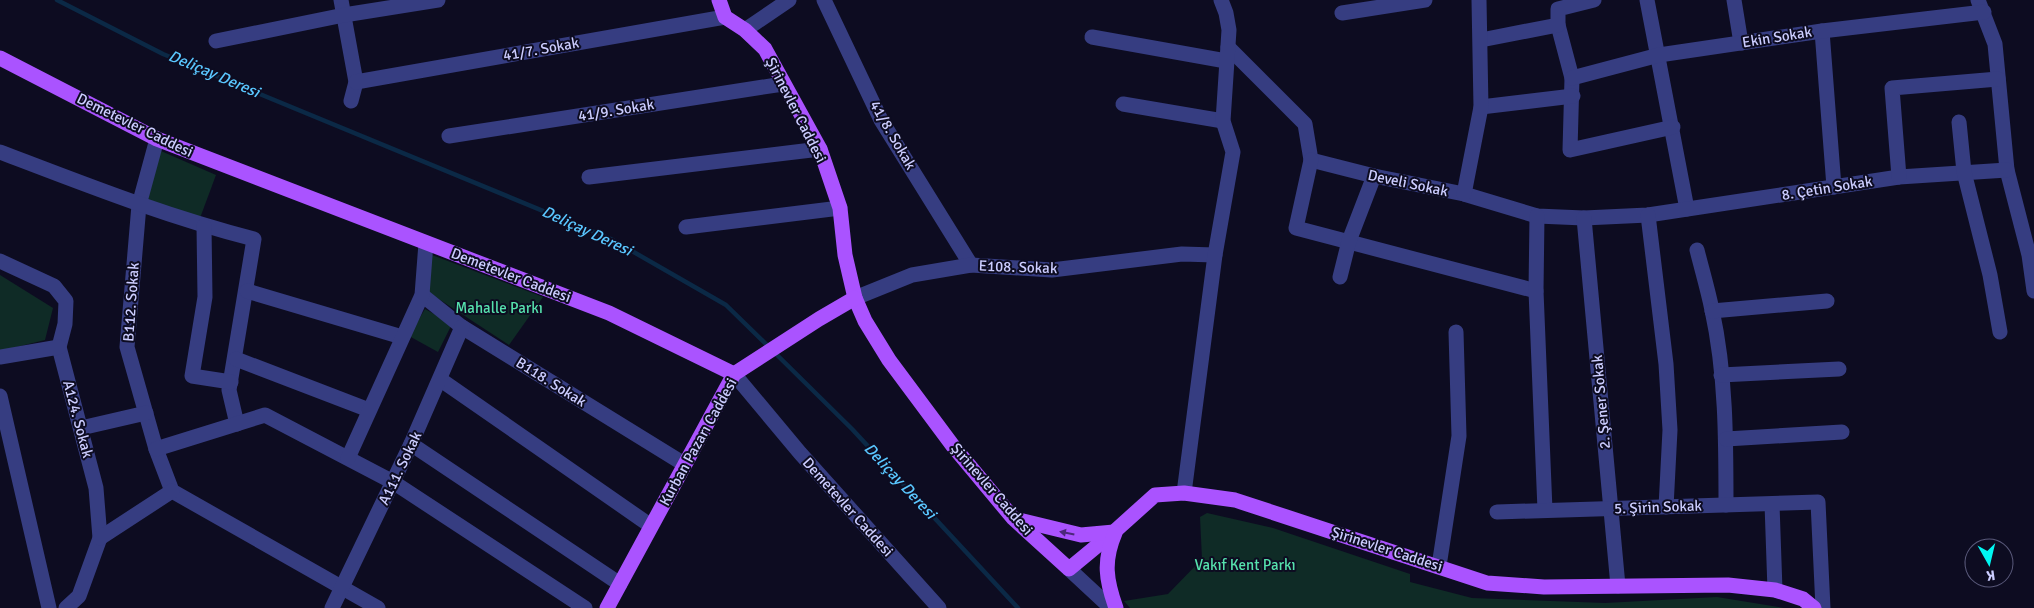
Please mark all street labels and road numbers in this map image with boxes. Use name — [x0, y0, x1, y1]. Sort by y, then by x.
street label: Ekin Sokak — [1741, 23, 1814, 51]
street label: 41/7. Sokak — [502, 33, 581, 65]
street label: Şirinevler Caddesi — [762, 54, 830, 166]
street label: Demetevler Caddesi — [74, 89, 196, 161]
street label: 41/9. Sokak — [577, 95, 656, 125]
street label: 41/8. Sokak — [866, 97, 920, 173]
street label: Develi Sokak — [1366, 166, 1450, 200]
street label: 8. Çetin Sokak — [1780, 172, 1874, 204]
street label: Demetevler Caddesi — [448, 244, 574, 306]
street label: E108. Sokak — [978, 257, 1058, 277]
street label: B112. Sokak — [119, 261, 143, 342]
street label: B118. Sokak — [513, 353, 590, 411]
street label: 2. Şener Sokak — [1588, 354, 1614, 450]
street label: Kurban Pazarı Caddesi — [655, 375, 741, 509]
street label: A124. Sokak — [59, 378, 97, 460]
street label: A111. Sokak — [374, 428, 426, 508]
street label: Şirinevler Caddesi — [947, 439, 1037, 539]
street label: Demetevler Caddesi — [799, 454, 897, 560]
street label: 5. Şirin Sokak — [1614, 496, 1703, 518]
street label: Şirinevler Caddesi — [1329, 523, 1445, 575]

